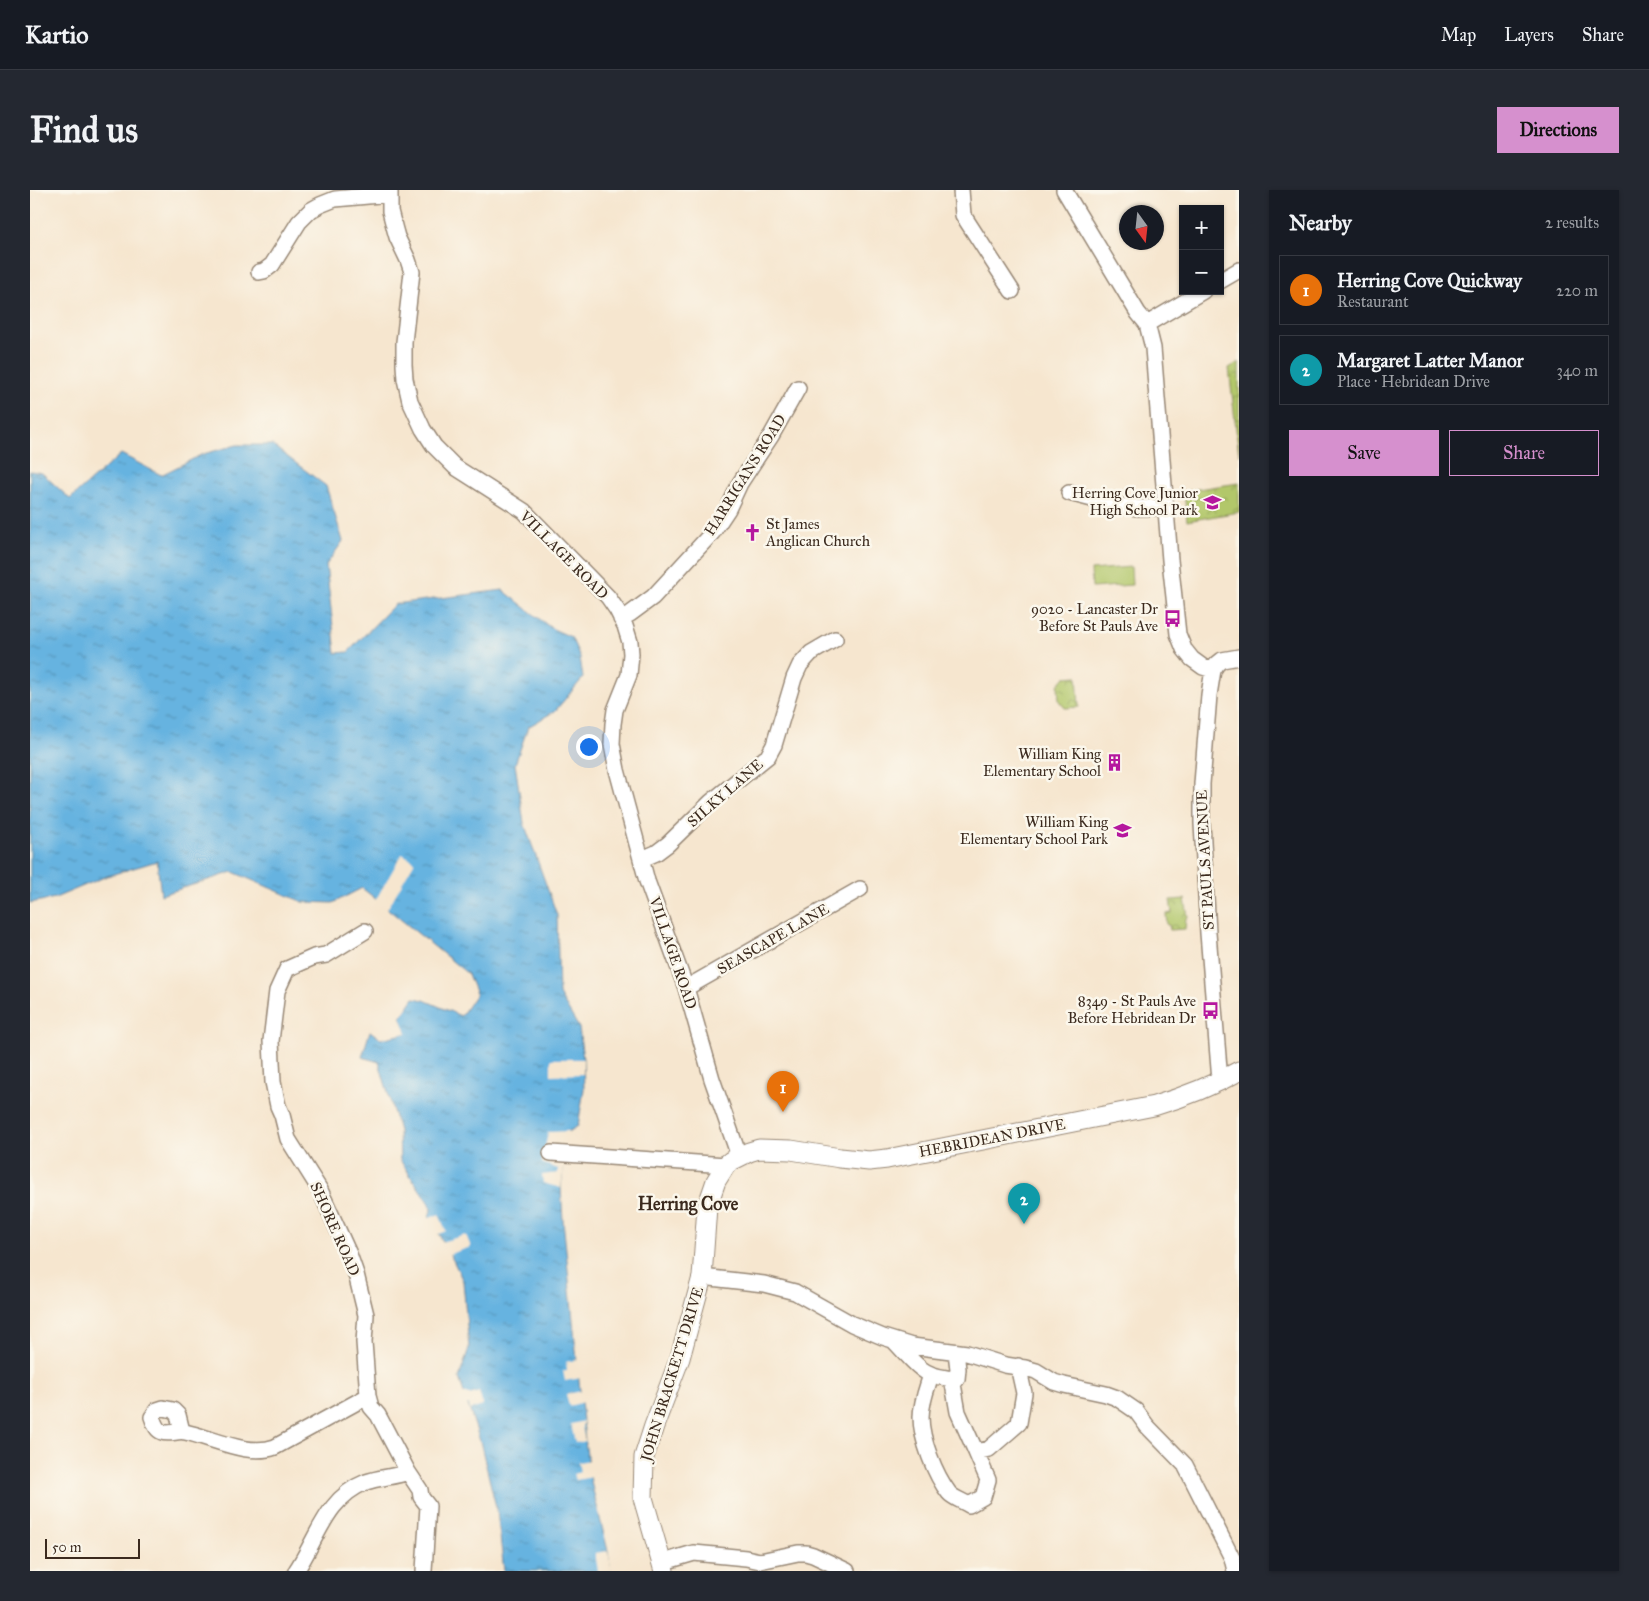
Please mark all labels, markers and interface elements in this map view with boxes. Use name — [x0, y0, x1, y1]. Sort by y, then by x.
text: Kartio — [25, 20, 88, 50]
text: Map — [1441, 24, 1476, 46]
text: Layers — [1504, 24, 1554, 46]
text: Share — [1582, 24, 1624, 46]
button: Directions — [1497, 107, 1619, 153]
text: Find us — [30, 109, 138, 152]
north arrow — [1119, 205, 1164, 250]
map controls — [1179, 205, 1224, 295]
button: + — [1179, 205, 1224, 250]
text: Nearby — [1289, 210, 1352, 236]
text: 2 results — [1545, 213, 1599, 232]
button: − — [1179, 250, 1224, 295]
text: Herring Cove Quickway — [1337, 269, 1522, 292]
text: 1 — [1303, 281, 1309, 300]
text: 220 m — [1556, 281, 1598, 300]
text: Restaurant — [1337, 292, 1409, 311]
text: Margaret Latter Manor — [1337, 349, 1524, 372]
text: 2 — [1302, 361, 1310, 380]
text: 340 m — [1556, 361, 1598, 380]
text: Place · Hebridean Drive — [1337, 372, 1490, 391]
street label: HARRIGANS ROAD — [700, 411, 790, 539]
button: Save — [1289, 430, 1439, 476]
button: Share — [1449, 430, 1599, 476]
place label: Herring Cove Junior High School Park — [1072, 484, 1198, 519]
school or university icon: Herring Cove Junior High School Park — [1202, 492, 1222, 512]
street label: VILLAGE ROAD — [515, 506, 612, 603]
place label: St James Anglican Church — [765, 515, 871, 550]
church icon: St James Anglican Church — [742, 523, 762, 543]
place label: 9020 - Lancaster Dr Before St Pauls Ave — [1031, 600, 1158, 635]
bus stop icon: 9020 - Lancaster Dr Before St Pauls Ave — [1162, 608, 1182, 628]
your location — [576, 734, 602, 760]
place label: William King Elementary School — [983, 745, 1102, 780]
building icon: William King Elementary School — [1105, 753, 1125, 773]
street label: SILKY LANE — [683, 755, 767, 831]
street label: ST PAULS AVENUE — [1192, 789, 1218, 930]
place label: William King Elementary School Park — [960, 813, 1109, 848]
school or university icon: William King Elementary School Park — [1112, 821, 1132, 841]
street label: VILLAGE ROAD — [645, 894, 701, 1012]
street label: SEASCAPE LANE — [714, 900, 832, 978]
place label: 8349 - St Pauls Ave Before Hebridean Dr — [1067, 992, 1196, 1027]
bus stop icon: 8349 - St Pauls Ave Before Hebridean Dr — [1200, 1000, 1220, 1020]
pin: 1 — [767, 1071, 799, 1112]
street label: HEBRIDEAN DRIVE — [917, 1115, 1067, 1161]
street label: SHORE ROAD — [306, 1179, 364, 1279]
pin: 2 — [1008, 1183, 1040, 1224]
district label: Herring Cove — [638, 1193, 739, 1216]
street label: JOHN BRACKETT DRIVE — [636, 1284, 708, 1466]
scale bar — [45, 1536, 140, 1559]
text: 50 m — [52, 1539, 81, 1556]

